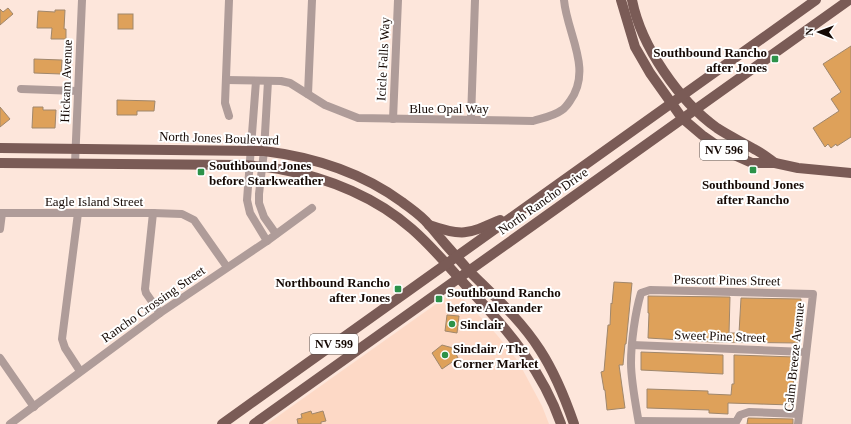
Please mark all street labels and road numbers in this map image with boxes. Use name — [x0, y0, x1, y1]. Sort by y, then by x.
street label: Icicle Falls Way — [373, 16, 393, 101]
street label: Hickam Avenue — [57, 39, 75, 123]
street label: Blue Opal Way — [409, 101, 489, 116]
street label: North Jones Boulevard — [159, 128, 280, 148]
road number: NV 596 — [700, 140, 748, 160]
street label: North Rancho Drive — [495, 164, 591, 238]
street label: Eagle Island Street — [45, 194, 143, 209]
street label: Rancho Crossing Street — [98, 262, 208, 345]
street label: Prescott Pines Street — [673, 272, 781, 288]
street label: Calm Breeze Avenue — [781, 302, 807, 412]
street label: Sweet Pine Street — [674, 327, 766, 345]
road number: NV 599 — [310, 334, 358, 354]

